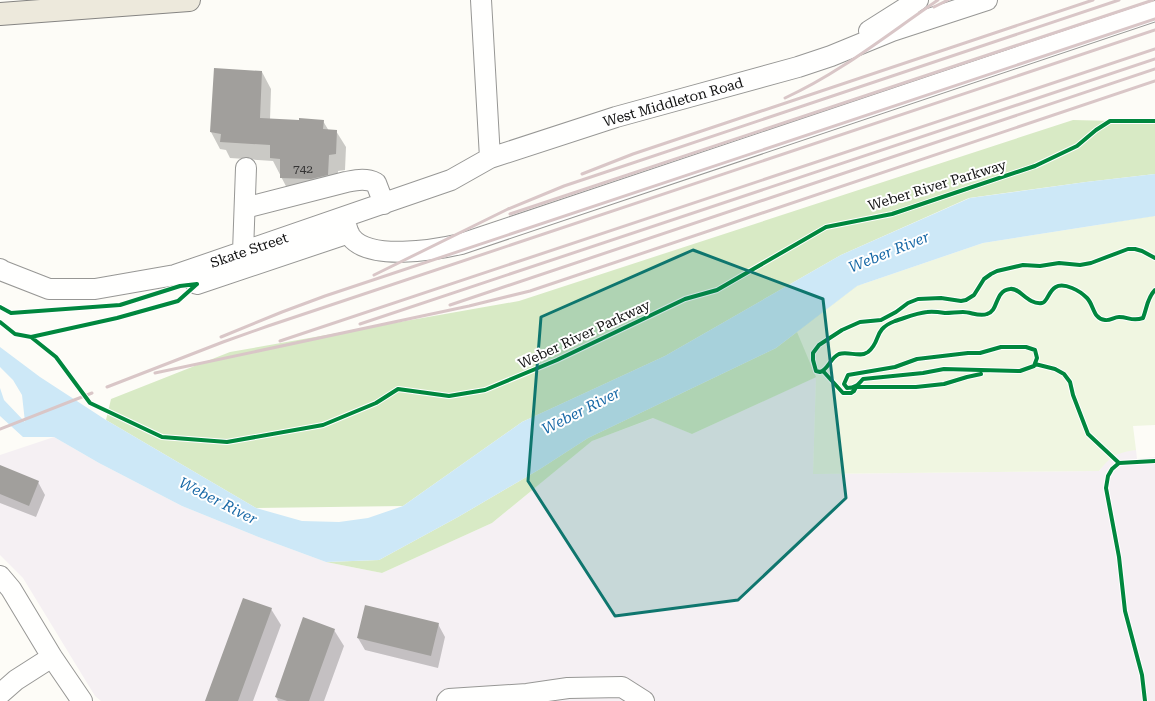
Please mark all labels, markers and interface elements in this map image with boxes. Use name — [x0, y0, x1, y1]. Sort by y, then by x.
street label: West Middleton Road — [601, 74, 745, 130]
street label: Weber River Parkway — [866, 156, 1009, 214]
house number: 742 — [293, 162, 313, 176]
water label: Weber River — [846, 227, 933, 276]
street label: Skate Street — [208, 229, 290, 271]
street label: Weber River Parkway — [515, 296, 653, 372]
water label: Weber River — [539, 383, 624, 438]
water label: Weber River — [176, 474, 261, 529]

